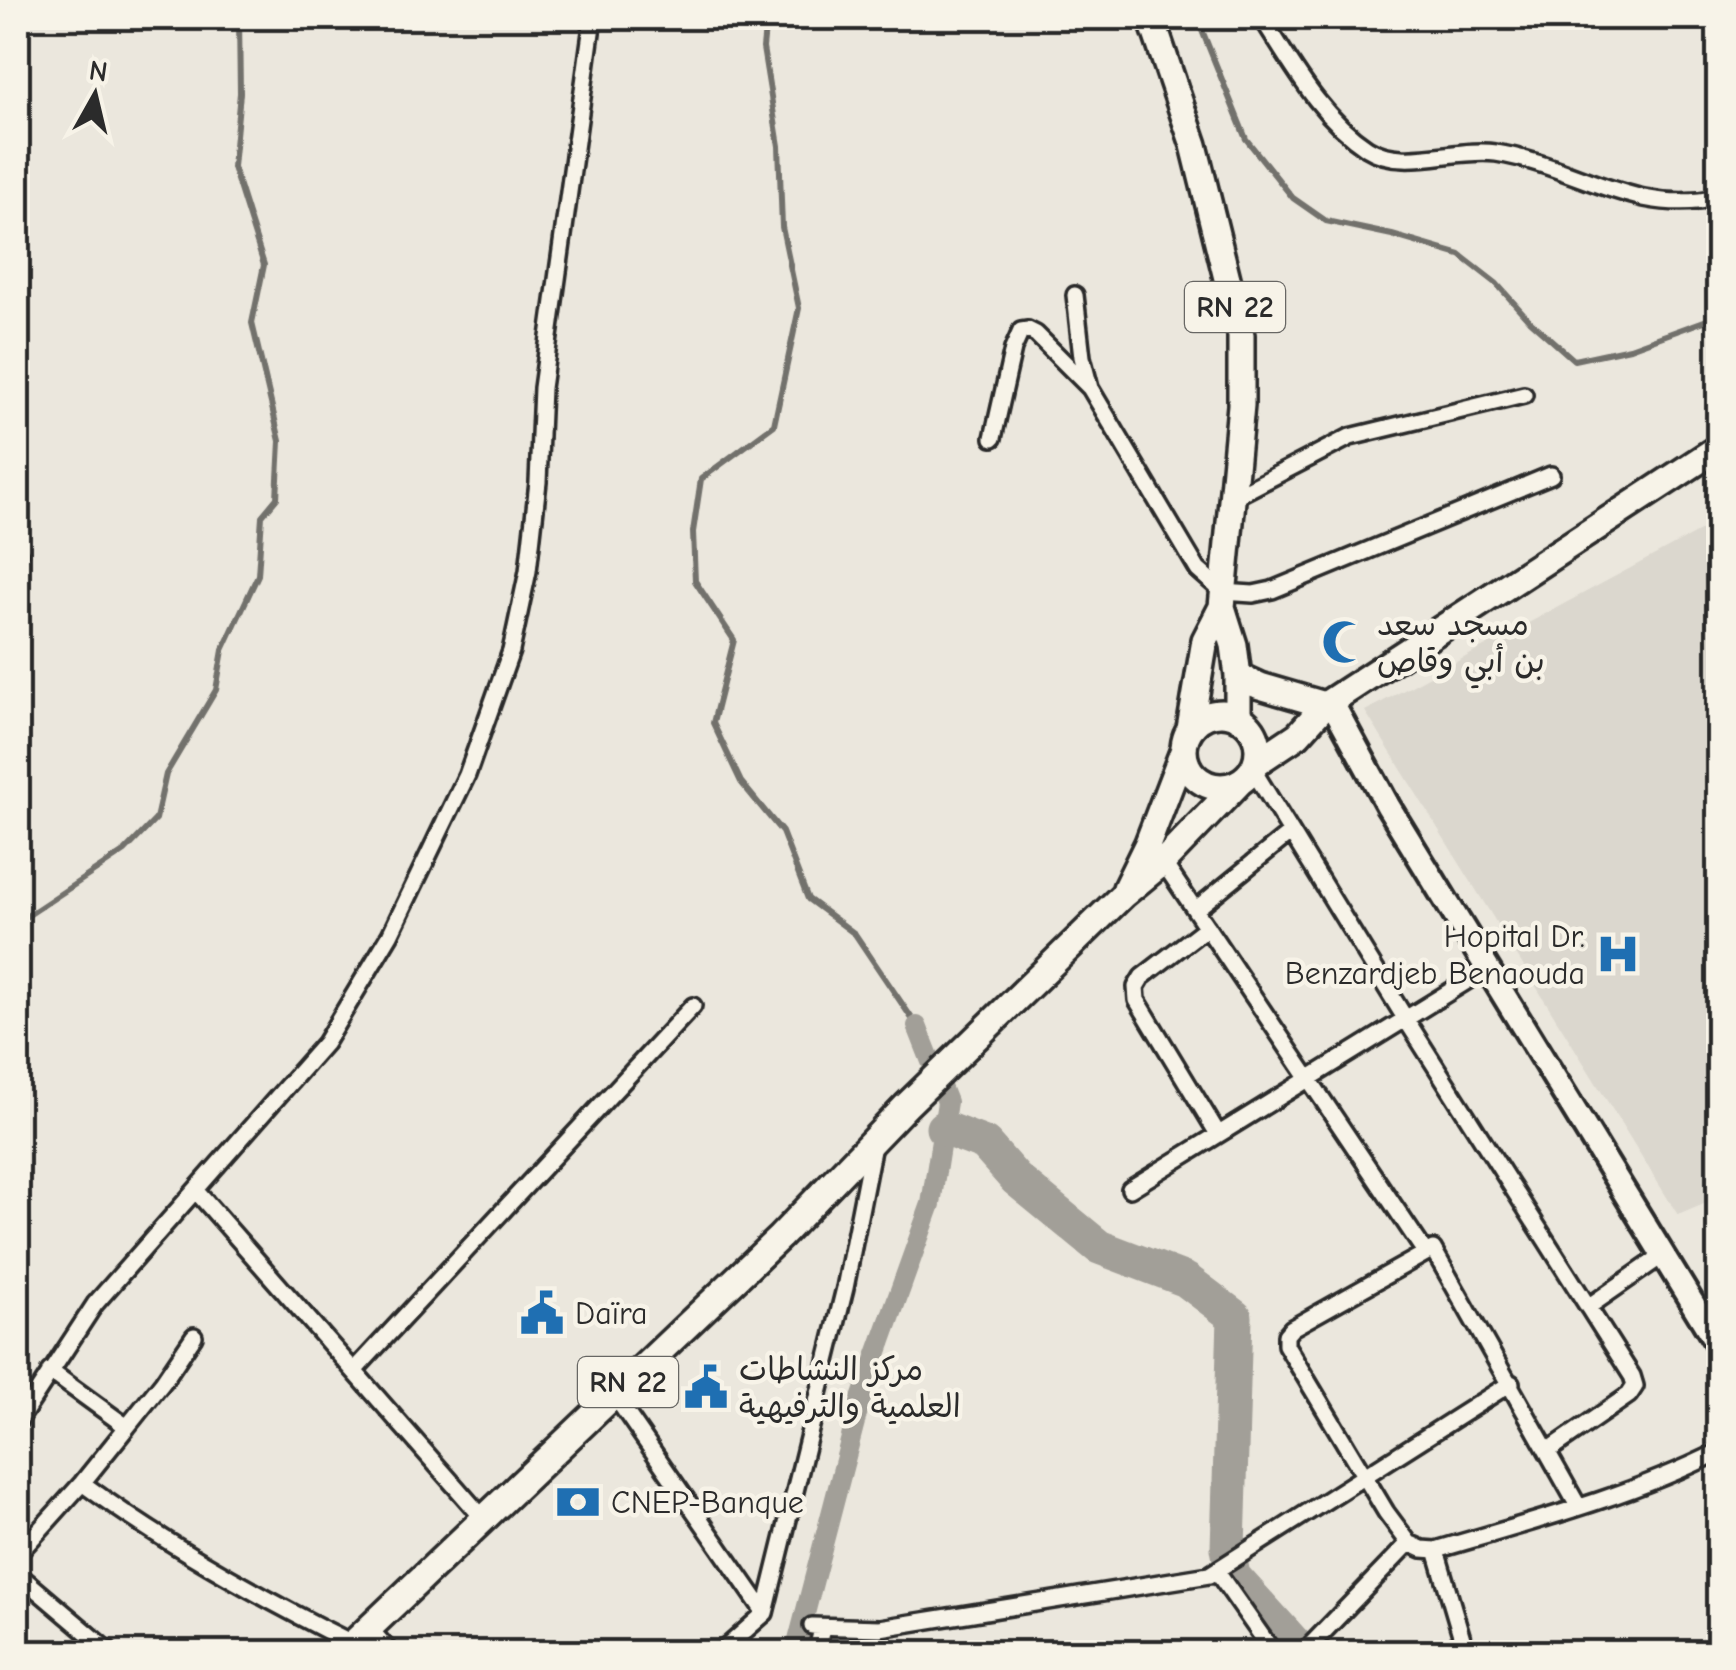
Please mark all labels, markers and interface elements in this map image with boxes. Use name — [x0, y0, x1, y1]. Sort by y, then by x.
north arrow — [45, 45, 145, 145]
text: N — [87, 54, 110, 88]
road number: RN 22 — [1185, 282, 1285, 332]
place label: مسجد سعد بن أبي وقاص — [1377, 606, 1545, 689]
mosque icon: مسجد سعد بن أبي وقاص — [1320, 618, 1368, 666]
place label: Hopital Dr. Benzardjeb Benaouda — [1285, 918, 1585, 992]
hospital icon: Hopital Dr. Benzardjeb Benaouda — [1594, 930, 1642, 978]
public building icon: Daïra — [518, 1289, 566, 1337]
place label: Daïra — [575, 1295, 648, 1332]
place label: مركز النشاطات العلمية والترفيهية — [739, 1351, 961, 1425]
road number: RN 22 — [578, 1357, 678, 1407]
public building icon: مركز النشاطات العلمية والترفيهية — [682, 1363, 730, 1411]
bank icon: CNEP-Banque — [554, 1478, 602, 1526]
place label: CNEP-Banque — [611, 1484, 804, 1521]

